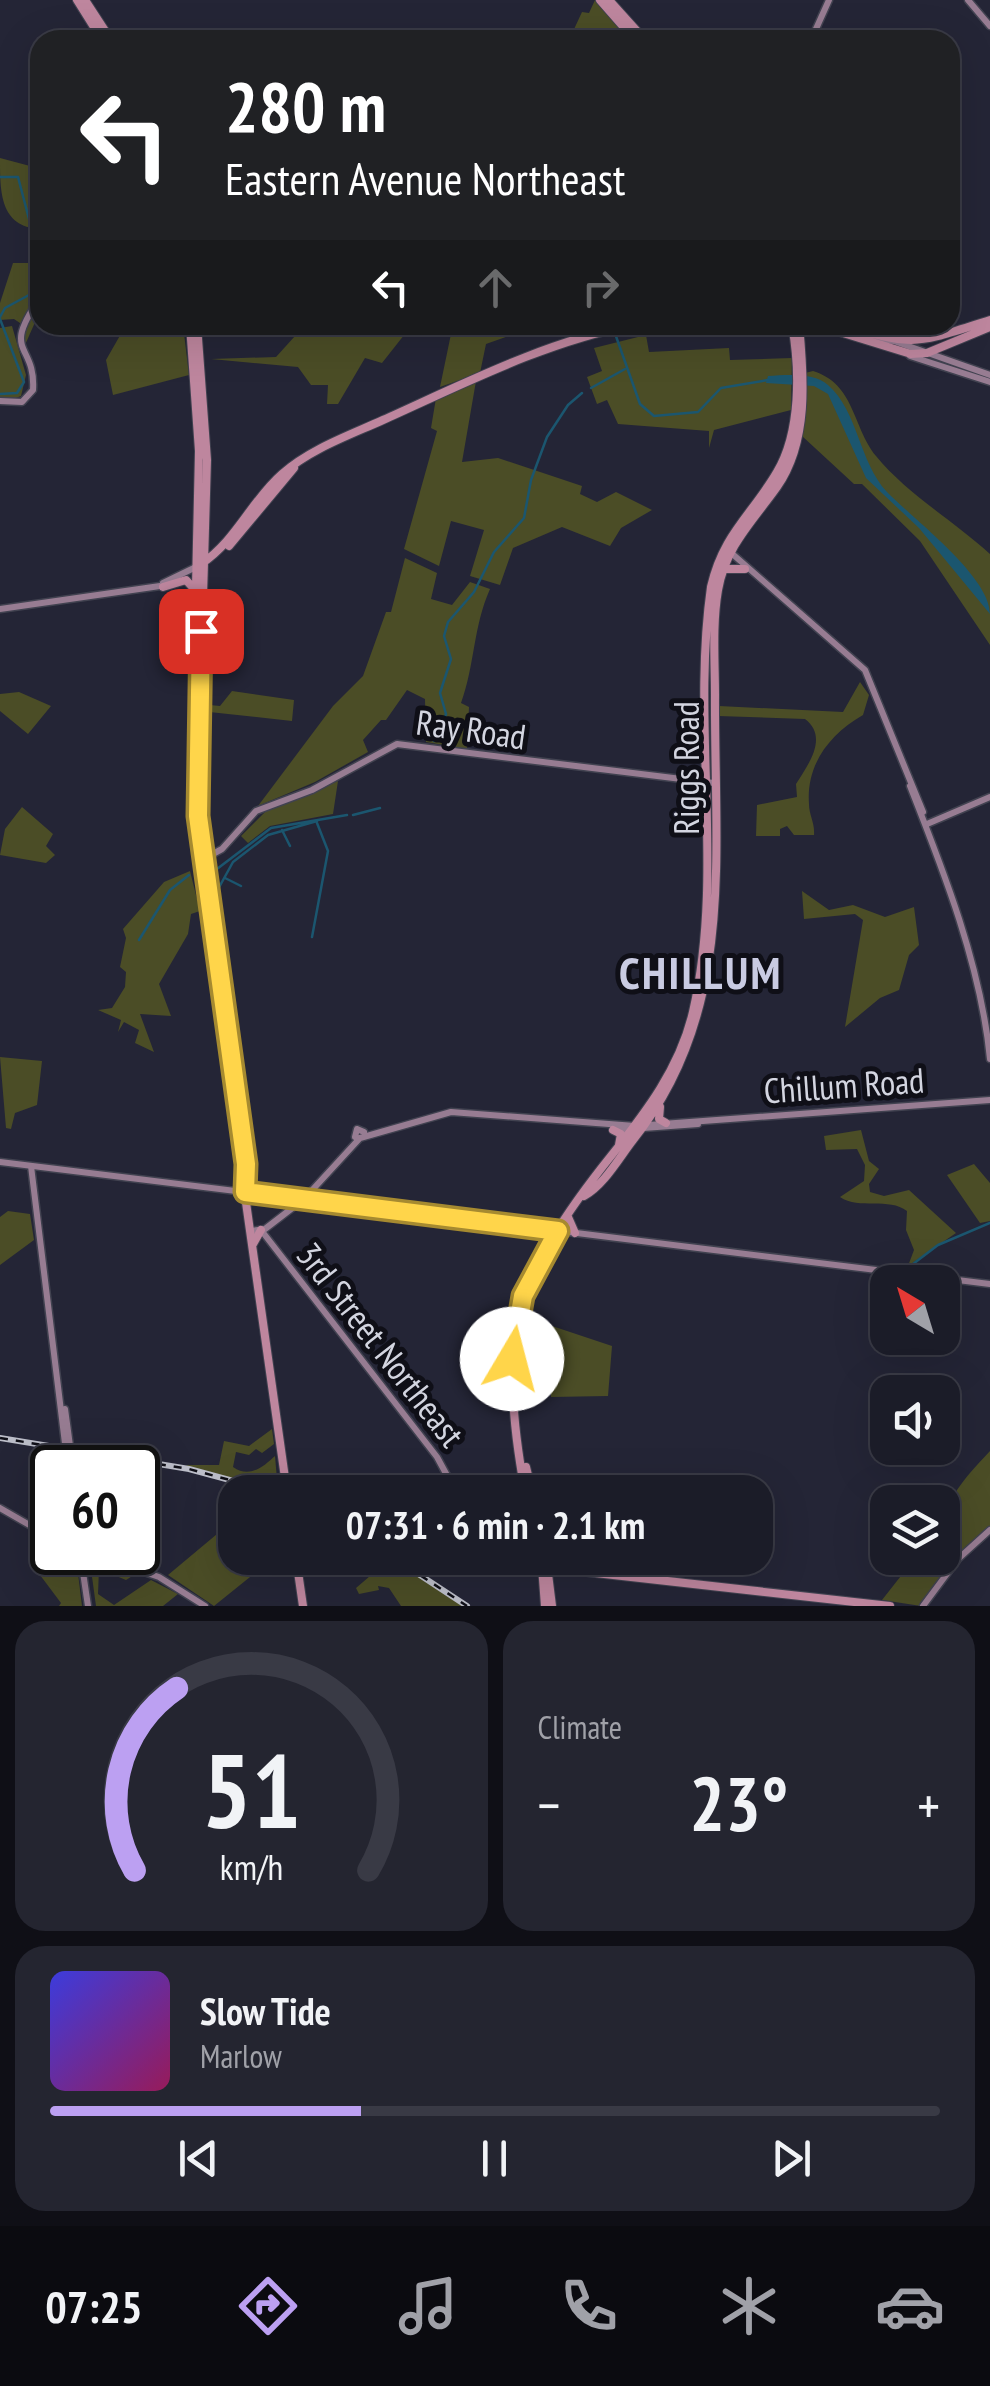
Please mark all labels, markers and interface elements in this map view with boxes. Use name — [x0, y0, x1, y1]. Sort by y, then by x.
text: 280 m — [225, 61, 386, 151]
icon: left — [60, 70, 190, 200]
text: Eastern Avenue Northeast — [225, 149, 625, 207]
icon: left — [363, 260, 418, 315]
icon: ahead — [468, 260, 523, 315]
icon: right — [573, 260, 628, 315]
pin — [159, 589, 244, 674]
icon: arrive — [174, 604, 229, 659]
street label: Ray Road — [413, 699, 529, 759]
street label: Riggs Road — [663, 701, 709, 835]
district label: CHILLUM — [619, 943, 783, 1001]
street label: Chillum Road — [762, 1056, 926, 1114]
street label: 3rd Street Northeast — [287, 1233, 475, 1456]
north arrow — [870, 1265, 960, 1355]
map controls — [870, 1265, 960, 1575]
position arrow — [460, 1307, 564, 1411]
button: sound — [870, 1375, 960, 1465]
speed limit sign: 60 — [30, 1445, 160, 1575]
button: layers — [870, 1485, 960, 1575]
text: 07:31 · 6 min · 2.1 km — [346, 1500, 645, 1549]
text: Climate — [538, 1706, 622, 1748]
text: 51 — [202, 1722, 301, 1857]
text: 23° — [689, 1755, 788, 1852]
text: − — [538, 1769, 560, 1840]
text: + — [917, 1769, 940, 1840]
text: km/h — [220, 1844, 283, 1890]
text: Slow Tide — [200, 1986, 331, 2035]
text: Marlow — [200, 2035, 282, 2077]
icon: previous — [171, 2131, 226, 2186]
icon: pause — [467, 2131, 522, 2186]
icon: next — [764, 2131, 819, 2186]
icon: directions — [233, 2271, 303, 2341]
icon: music — [393, 2271, 463, 2341]
icon: phone — [554, 2271, 624, 2341]
icon: climate — [714, 2271, 784, 2341]
icon: car — [875, 2271, 945, 2341]
text: 07:25 — [45, 2277, 143, 2335]

